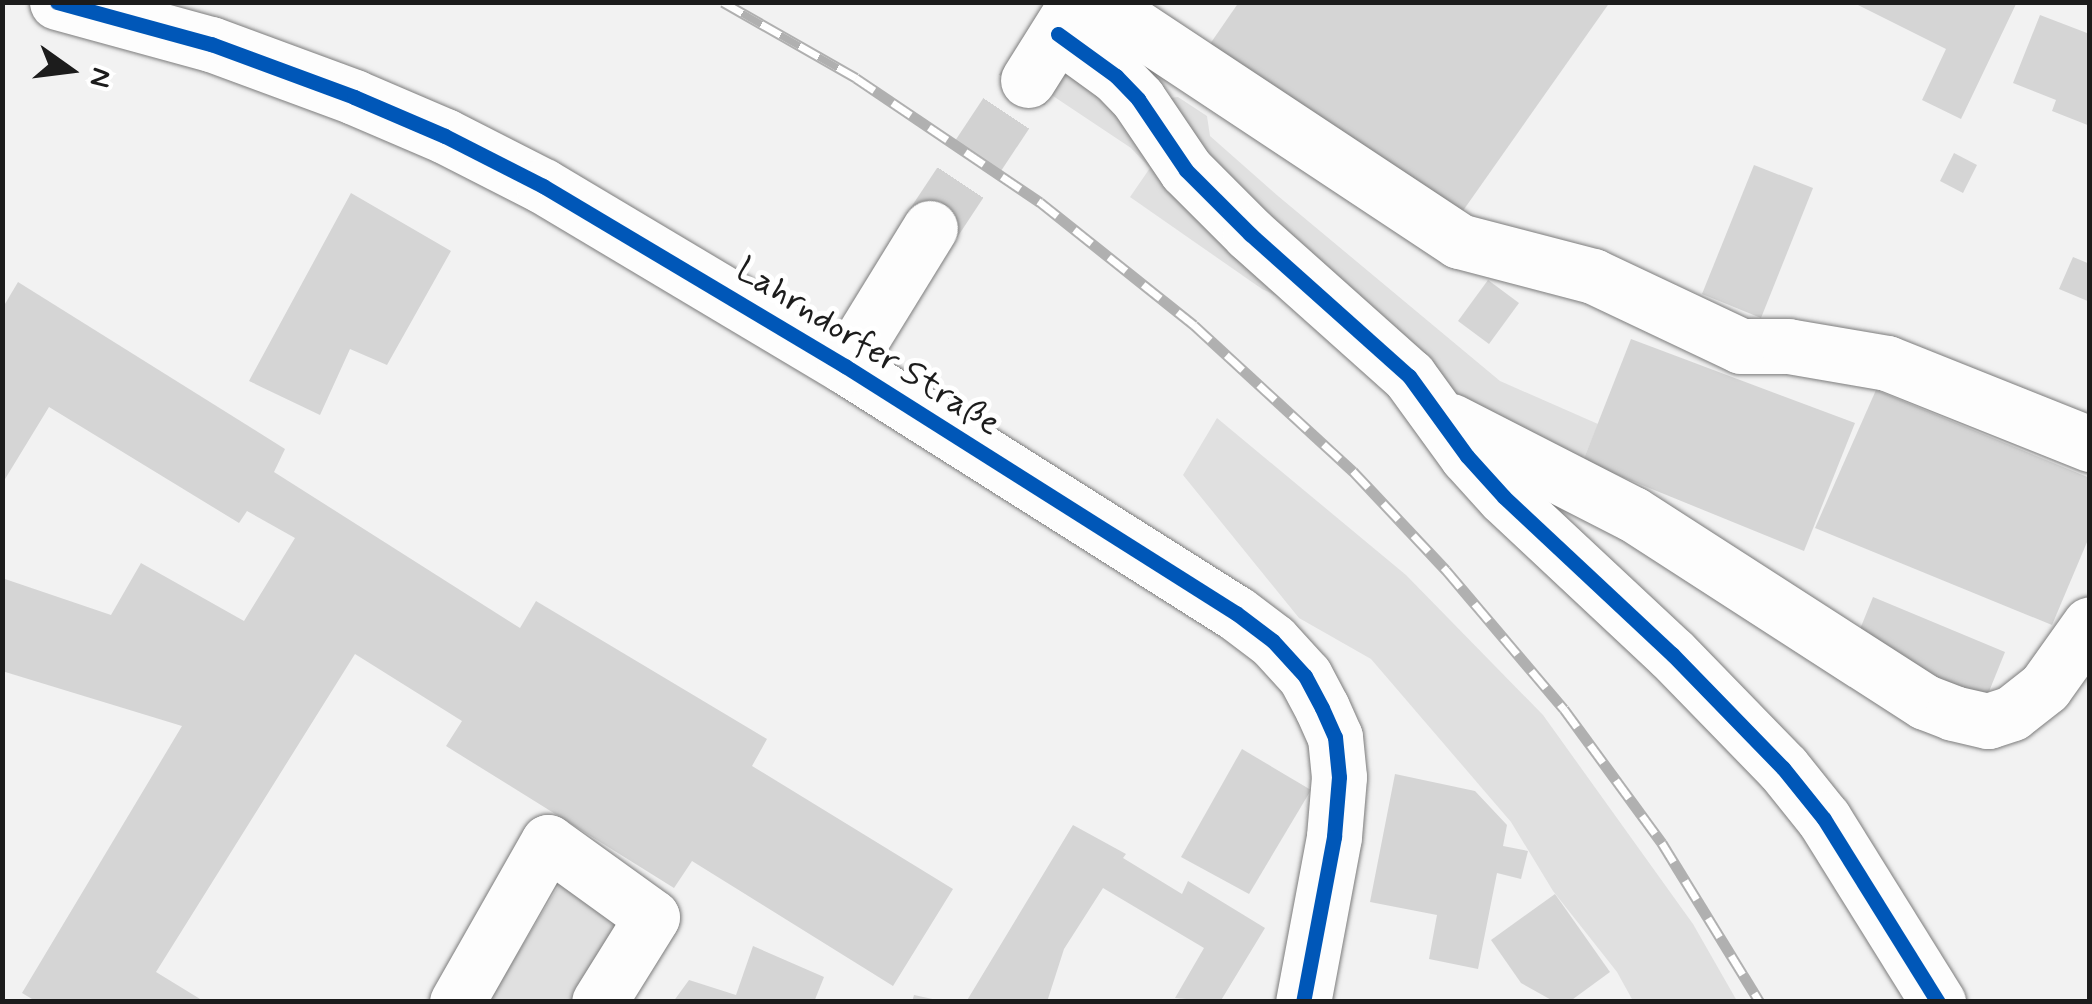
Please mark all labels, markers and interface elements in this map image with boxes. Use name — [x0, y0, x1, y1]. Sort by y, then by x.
north arrow — [20, 20, 120, 120]
text: N — [79, 64, 120, 91]
street label: Lahrndorfer Straße — [731, 250, 1005, 444]

